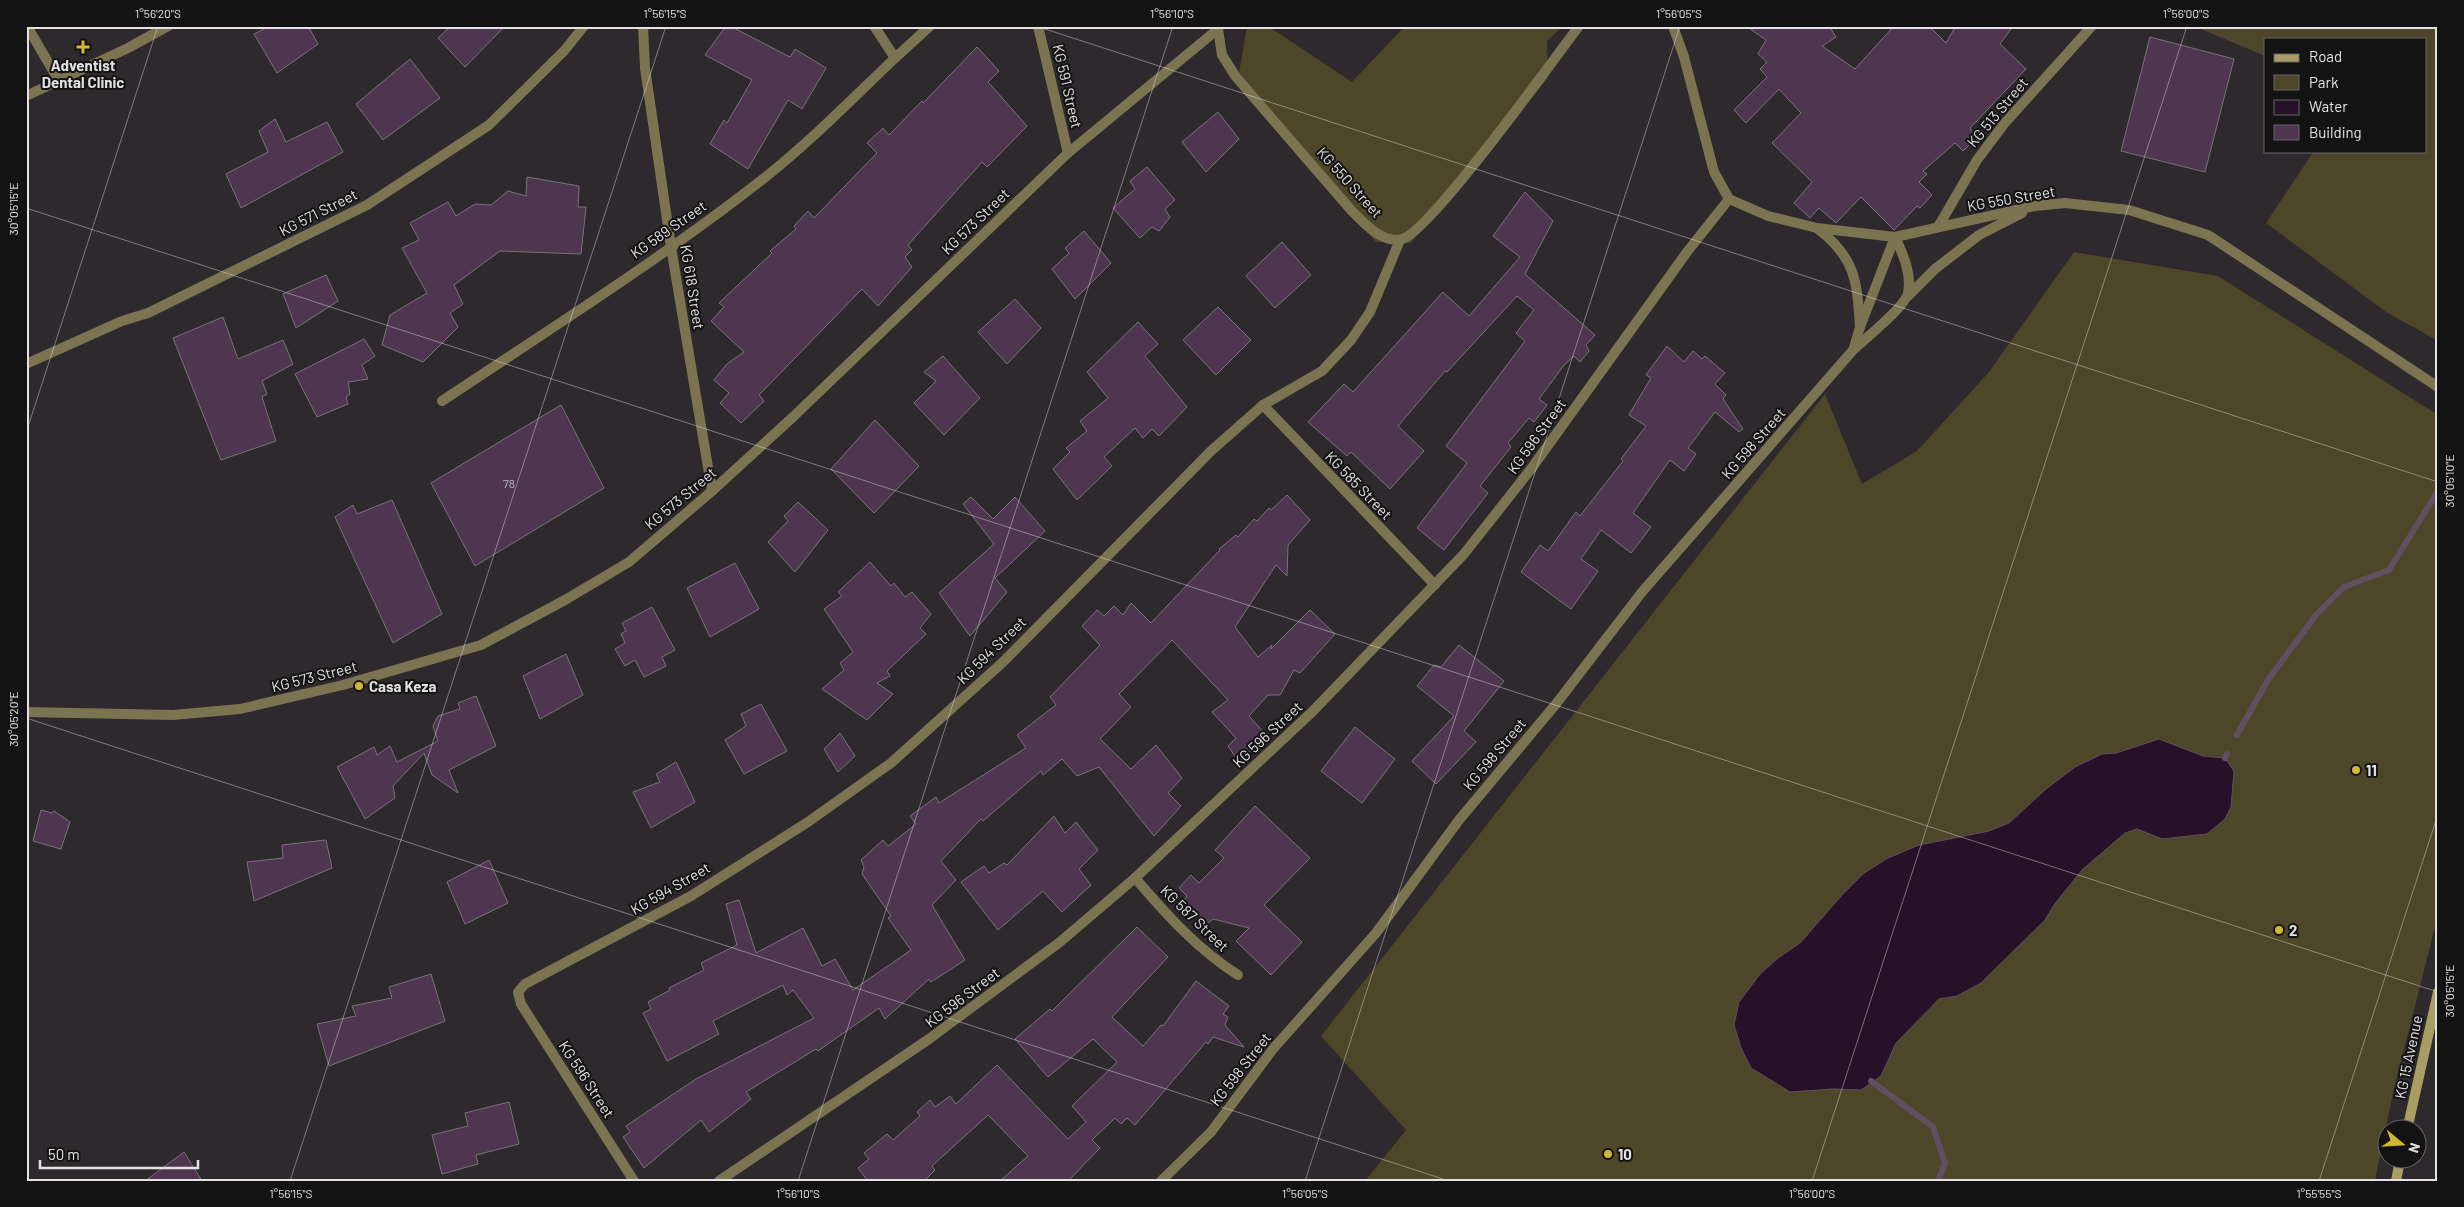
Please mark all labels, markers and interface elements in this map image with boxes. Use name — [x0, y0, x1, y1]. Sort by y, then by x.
text: 1°56'20"S — [135, 6, 181, 20]
text: 1°56'15"S — [643, 6, 687, 20]
text: 1°56'10"S — [1150, 6, 1194, 20]
text: 1°56'05"S — [1656, 6, 1702, 20]
text: 1°56'00"S — [2163, 6, 2209, 20]
legend — [2264, 38, 2426, 152]
marker: Adventist Dental Clinic — [76, 40, 90, 54]
street label: KG 591 Street — [1050, 42, 1086, 130]
text: Road — [2309, 47, 2342, 65]
place label: Adventist Dental Clinic — [42, 56, 124, 91]
text: Park — [2309, 73, 2339, 91]
street label: KG 513 Street — [1963, 74, 2031, 150]
text: Water — [2309, 97, 2348, 115]
text: Building — [2309, 123, 2362, 141]
street label: KG 550 Street — [1314, 143, 1386, 221]
street label: KG 550 Street — [1966, 181, 2056, 215]
text: 30°05'15"E — [6, 183, 20, 235]
street label: KG 573 Street — [937, 184, 1013, 258]
street label: KG 571 Street — [276, 185, 360, 239]
street label: KG 589 Street — [627, 196, 709, 262]
street label: KG 618 Street — [677, 243, 709, 331]
street label: KG 596 Street — [1503, 395, 1569, 477]
street label: KG 598 Street — [1717, 404, 1789, 482]
street label: KG 585 Street — [1322, 447, 1396, 523]
text: 30°05'10"E — [2442, 454, 2456, 508]
street label: KG 573 Street — [641, 463, 719, 533]
house number: 78 — [503, 476, 515, 490]
street label: KG 594 Street — [953, 613, 1029, 687]
street label: KG 573 Street — [269, 657, 359, 695]
place label: Casa Keza — [369, 677, 436, 695]
marker: Casa Keza — [353, 680, 365, 692]
text: 30°05'20"E — [6, 691, 20, 747]
street label: KG 596 Street — [1229, 697, 1305, 771]
street label: KG 598 Street — [1459, 714, 1529, 794]
place label: 11 — [2366, 761, 2377, 779]
marker: 11 — [2350, 764, 2362, 776]
street label: KG 594 Street — [627, 858, 713, 918]
street label: KG 587 Street — [1157, 881, 1233, 955]
place label: 2 — [2289, 921, 2297, 939]
marker: 2 — [2273, 924, 2285, 936]
street label: KG 596 Street — [921, 963, 1003, 1031]
text: 30°05'15"E — [2442, 965, 2456, 1017]
street label: KG 15 Avenue — [2390, 1014, 2426, 1100]
street label: KG 598 Street — [1206, 1029, 1274, 1109]
street label: KG 596 Street — [555, 1037, 619, 1121]
north arrow — [2376, 1120, 2426, 1170]
scale bar — [40, 1137, 198, 1169]
text: N — [2405, 1141, 2424, 1155]
text: 50 m — [48, 1145, 80, 1163]
place label: 10 — [1618, 1145, 1632, 1163]
marker: 10 — [1602, 1148, 1614, 1160]
text: 1°56'15"S — [269, 1186, 313, 1200]
text: 1°56'10"S — [776, 1186, 820, 1200]
text: 1°56'05"S — [1282, 1186, 1328, 1200]
text: 1°56'00"S — [1789, 1186, 1835, 1200]
text: 1°55'55"S — [2296, 1186, 2342, 1200]

